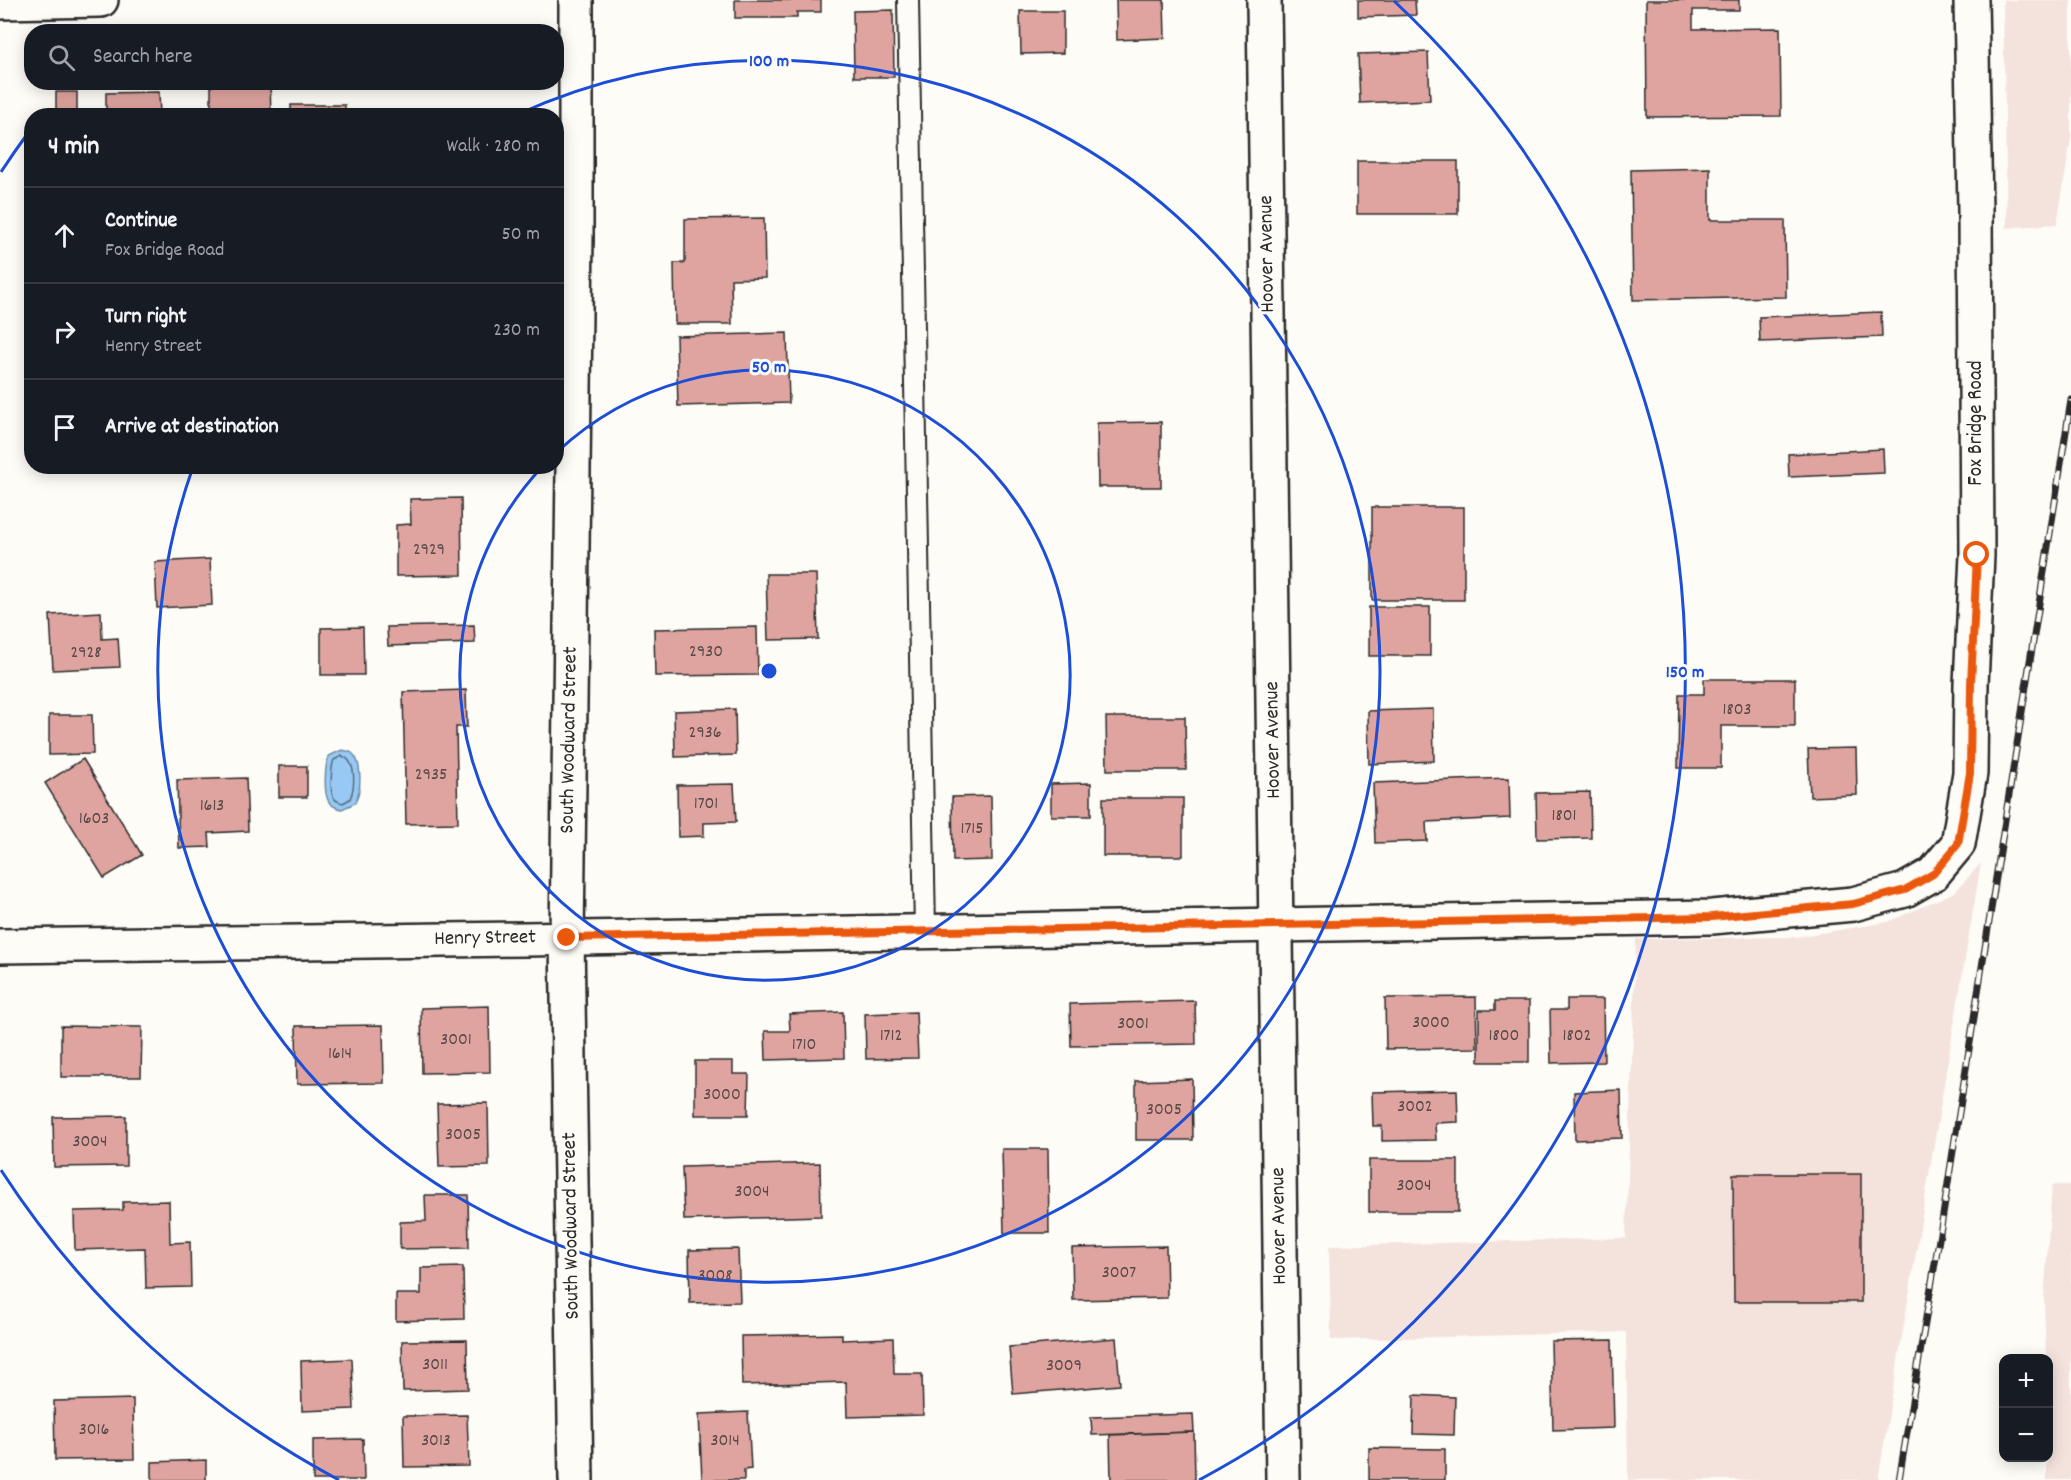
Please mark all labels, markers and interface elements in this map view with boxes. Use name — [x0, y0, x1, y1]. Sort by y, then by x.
search box — [24, 24, 564, 90]
icon: search — [45, 41, 78, 74]
text: Search here — [93, 42, 192, 73]
text: 100 m — [749, 50, 789, 75]
text: 4 min — [48, 129, 99, 166]
text: Walk · 280 m — [446, 133, 540, 161]
street label: Hoover Avenue — [1252, 195, 1284, 313]
text: Continue — [105, 206, 177, 237]
icon: ahead — [48, 219, 81, 252]
text: 50 m — [502, 221, 540, 249]
text: Fox Bridge Road — [105, 237, 224, 265]
text: Turn right — [105, 302, 187, 333]
icon: right — [48, 315, 81, 348]
text: 230 m — [493, 317, 540, 345]
text: Henry Street — [105, 333, 202, 361]
text: 50 m — [752, 356, 786, 381]
street label: Fox Bridge Road — [1962, 360, 1992, 486]
icon: arrive — [48, 411, 81, 444]
text: Arrive at destination — [105, 412, 279, 443]
house number: 2929 — [413, 538, 445, 563]
route start — [1963, 541, 1989, 567]
house number: 2930 — [689, 640, 723, 665]
house number: 2928 — [70, 641, 102, 666]
street label: South Woodward Street — [553, 646, 587, 834]
centre of rings — [759, 661, 779, 681]
text: 150 m — [1666, 661, 1704, 686]
street label: Hoover Avenue — [1258, 681, 1290, 799]
house number: 1803 — [1723, 698, 1751, 723]
house number: 2936 — [689, 721, 721, 746]
house number: 2935 — [415, 763, 447, 788]
house number: 1701 — [694, 792, 718, 817]
house number: 1613 — [200, 794, 224, 819]
house number: 1801 — [1552, 804, 1576, 829]
house number: 1603 — [79, 807, 109, 832]
house number: 1715 — [960, 817, 984, 842]
street label: Henry Street — [434, 923, 536, 955]
route end — [553, 924, 579, 950]
house number: 3000 — [1412, 1011, 1450, 1036]
house number: 3001 — [1117, 1012, 1149, 1037]
house number: 1712 — [880, 1024, 902, 1049]
house number: 1800 — [1489, 1024, 1519, 1049]
house number: 1802 — [1563, 1024, 1591, 1049]
house number: 3001 — [440, 1028, 472, 1053]
house number: 1710 — [792, 1033, 816, 1058]
house number: 1614 — [328, 1042, 352, 1067]
house number: 3000 — [703, 1083, 741, 1108]
house number: 3002 — [1397, 1095, 1433, 1120]
house number: 3005 — [1146, 1098, 1182, 1123]
house number: 3005 — [445, 1123, 481, 1148]
house number: 3004 — [72, 1130, 108, 1155]
street label: South Woodward Street — [555, 1132, 589, 1320]
street label: Hoover Avenue — [1264, 1167, 1296, 1285]
house number: 3004 — [1396, 1174, 1432, 1199]
house number: 3004 — [734, 1180, 770, 1205]
house number: 3007 — [1102, 1261, 1136, 1286]
house number: 3008 — [698, 1264, 732, 1289]
house number: 3011 — [422, 1353, 448, 1378]
house number: 3009 — [1046, 1354, 1082, 1379]
map controls — [1999, 1354, 2053, 1462]
button: + — [1999, 1354, 2053, 1408]
button: − — [1999, 1408, 2053, 1462]
house number: 3016 — [79, 1418, 109, 1443]
house number: 3013 — [421, 1429, 451, 1454]
house number: 3014 — [710, 1429, 740, 1454]

